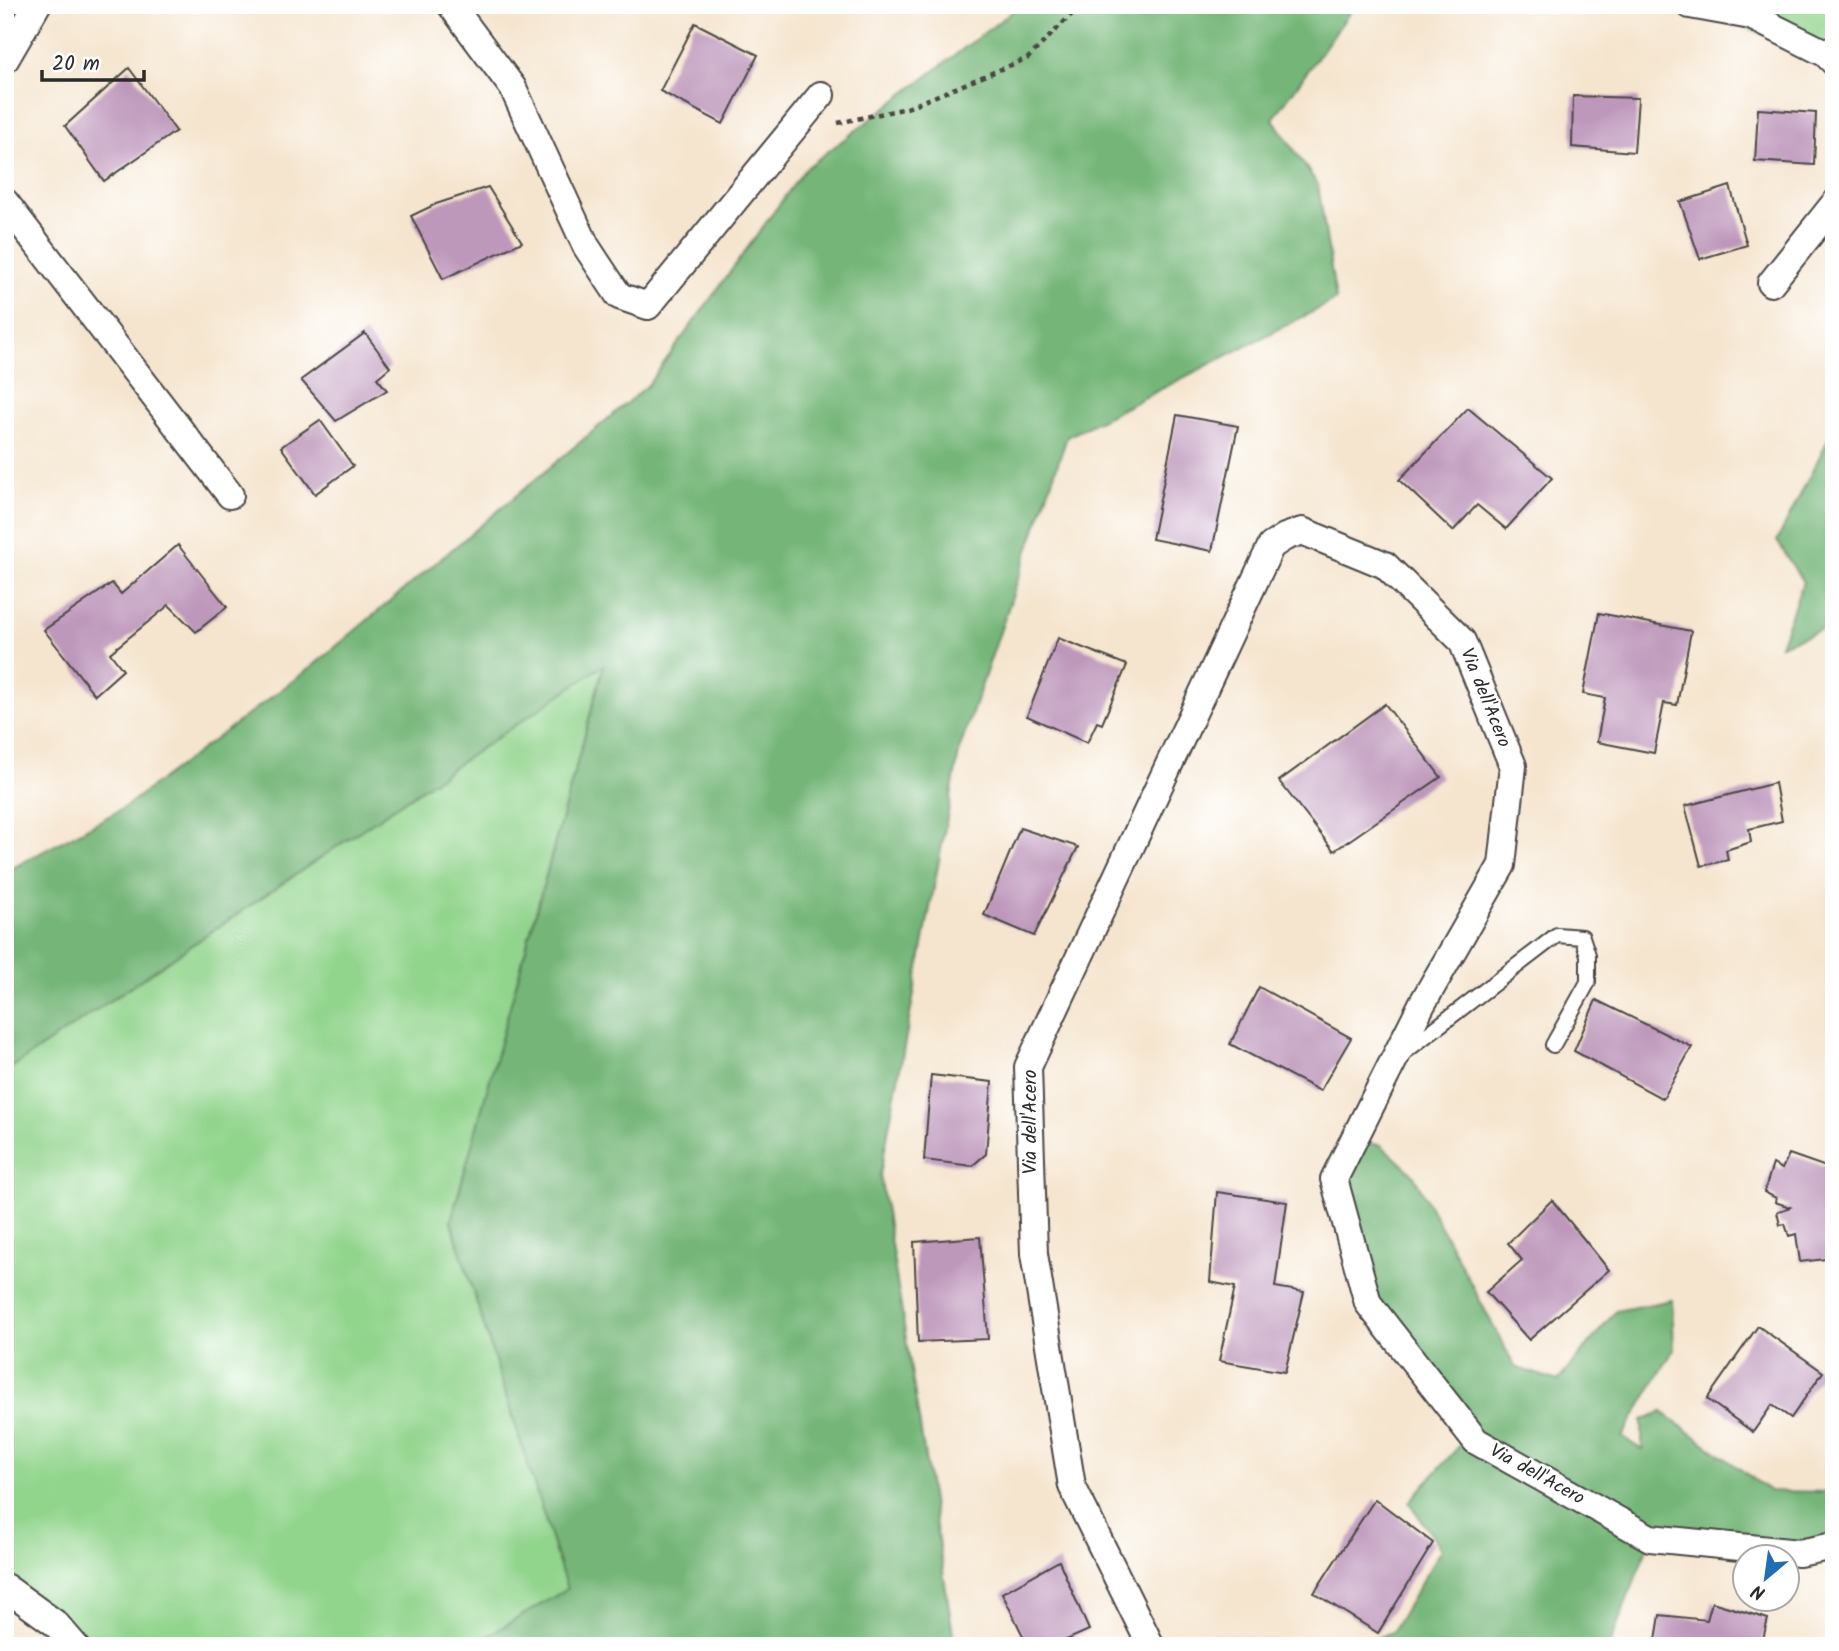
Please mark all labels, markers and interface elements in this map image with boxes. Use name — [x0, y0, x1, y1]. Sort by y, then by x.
scale bar — [42, 38, 144, 82]
text: 20 m — [52, 48, 100, 81]
street label: Via dell'Acero — [1451, 644, 1519, 752]
street label: Via dell'Acero — [1016, 1070, 1046, 1174]
street label: Via dell'Acero — [1484, 1436, 1590, 1514]
north arrow — [1730, 1542, 1800, 1612]
text: N — [1746, 1575, 1771, 1607]

